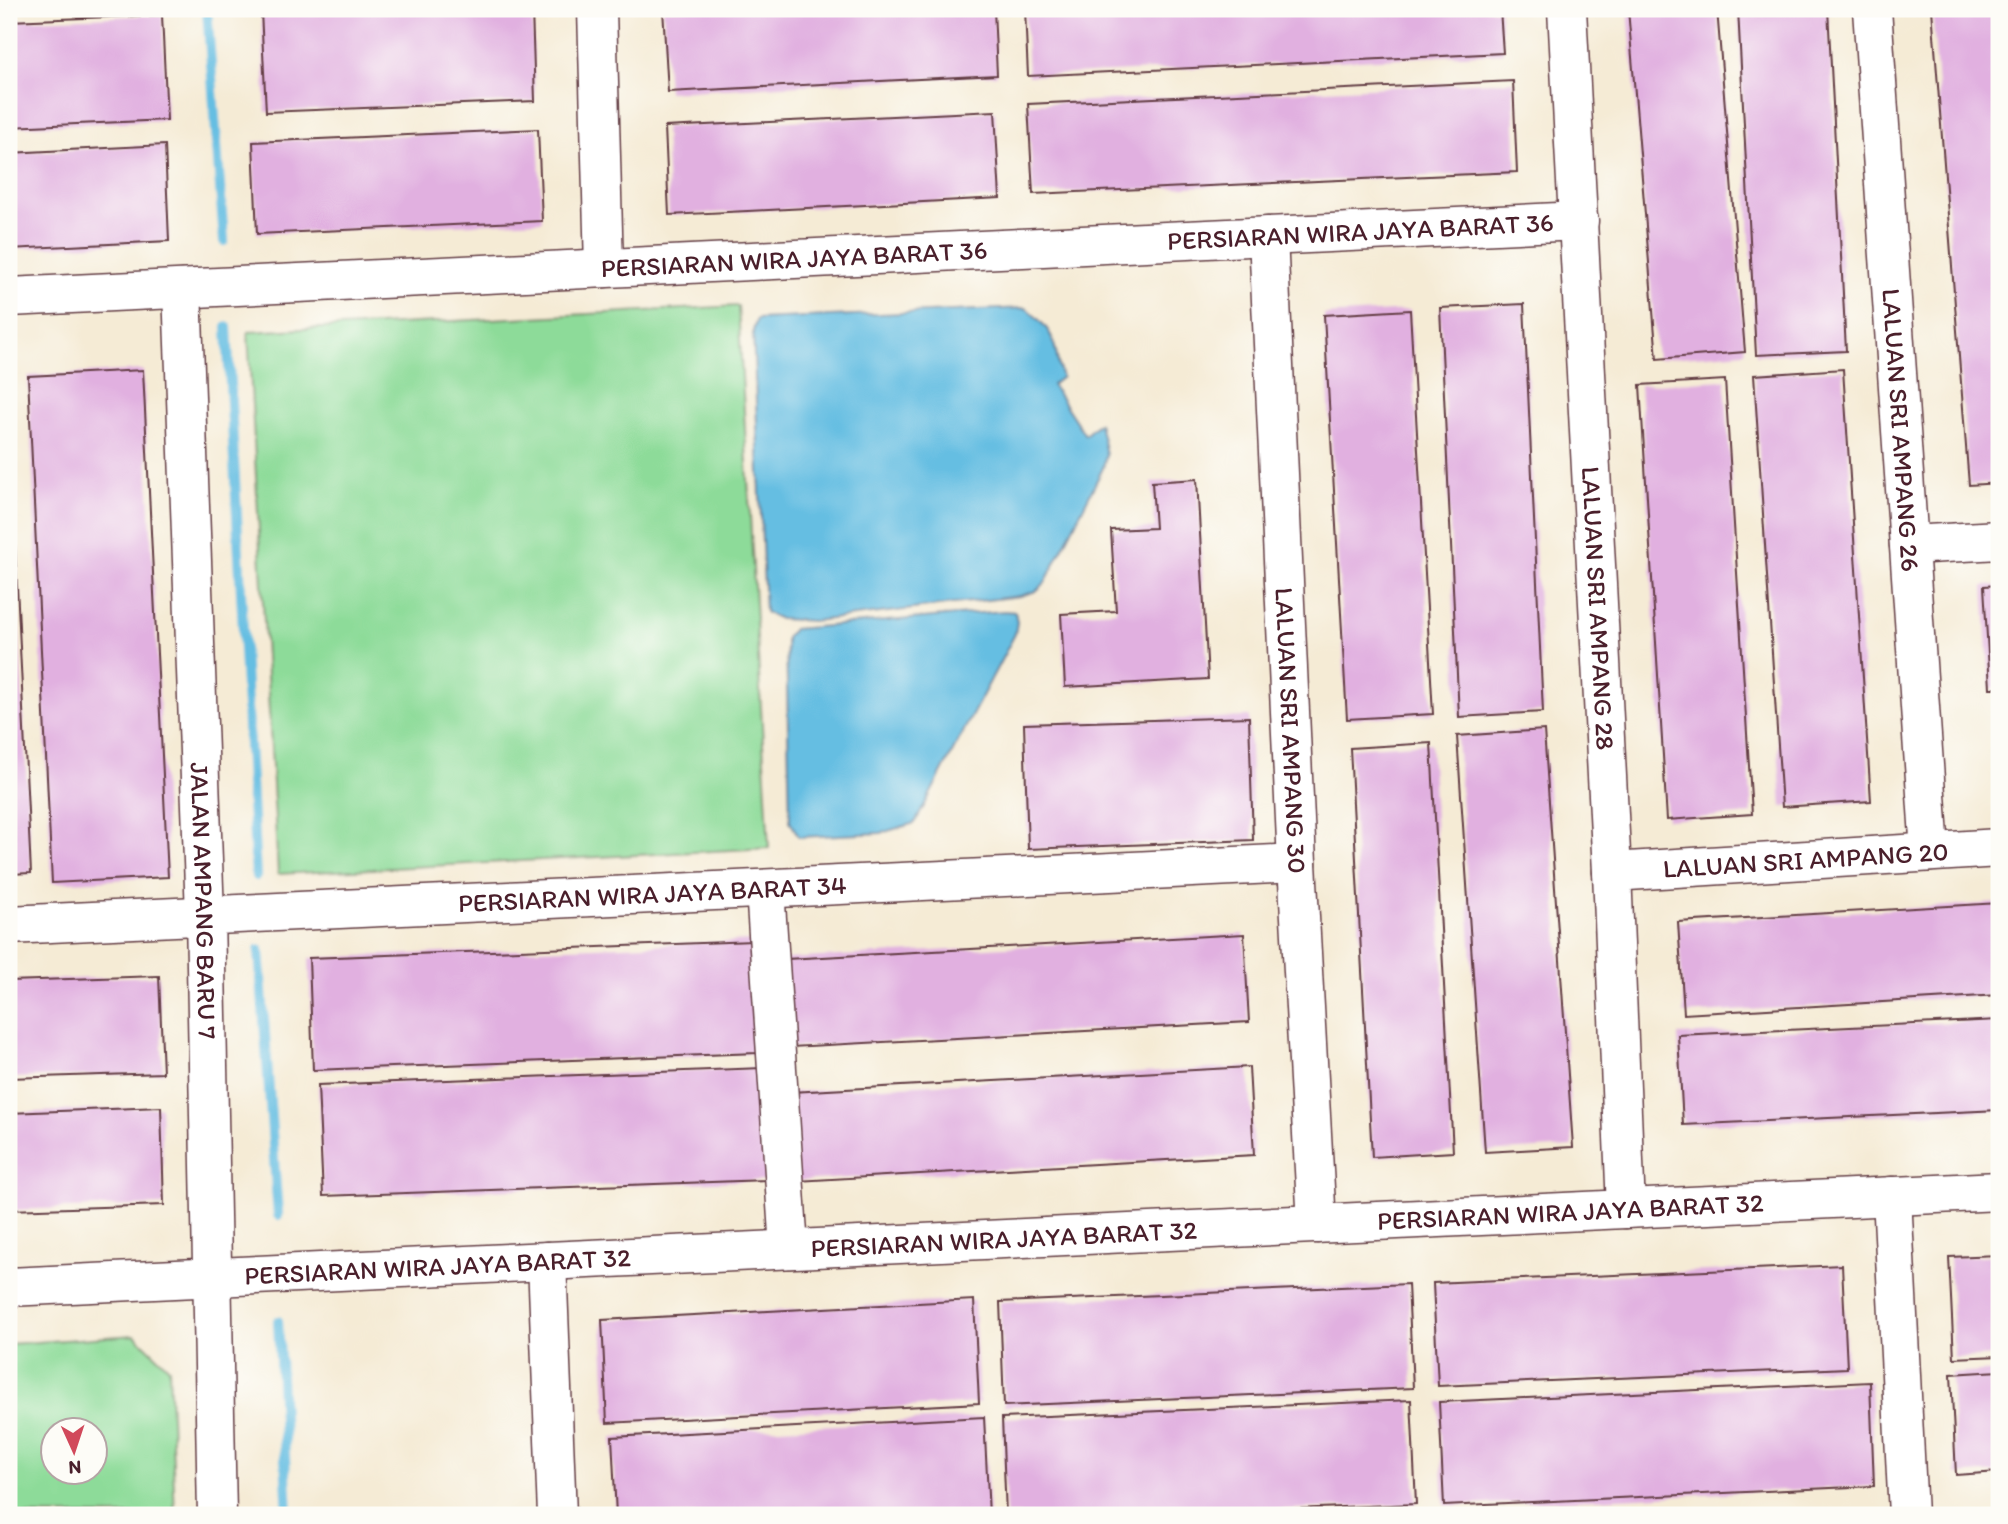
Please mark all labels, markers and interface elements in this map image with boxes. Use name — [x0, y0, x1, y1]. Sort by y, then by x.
street label: PERSIARAN WIRA JAYA BARAT 36 — [1166, 206, 1554, 257]
street label: PERSIARAN WIRA JAYA BARAT 36 — [600, 234, 988, 284]
street label: LALUAN SRI AMPANG 26 — [1875, 287, 1927, 573]
street label: LALUAN SRI AMPANG 28 — [1575, 465, 1622, 751]
street label: LALUAN SRI AMPANG 30 — [1268, 587, 1314, 874]
street label: JALAN AMPANG BARU 7 — [183, 761, 223, 1040]
street label: LALUAN SRI AMPANG 20 — [1662, 835, 1949, 885]
street label: PERSIARAN WIRA JAYA BARAT 34 — [457, 869, 848, 919]
street label: PERSIARAN WIRA JAYA BARAT 32 — [1376, 1186, 1764, 1237]
street label: PERSIARAN WIRA JAYA BARAT 32 — [810, 1214, 1198, 1264]
street label: PERSIARAN WIRA JAYA BARAT 32 — [244, 1241, 632, 1292]
north arrow — [38, 1416, 108, 1486]
text: N — [68, 1456, 82, 1479]

